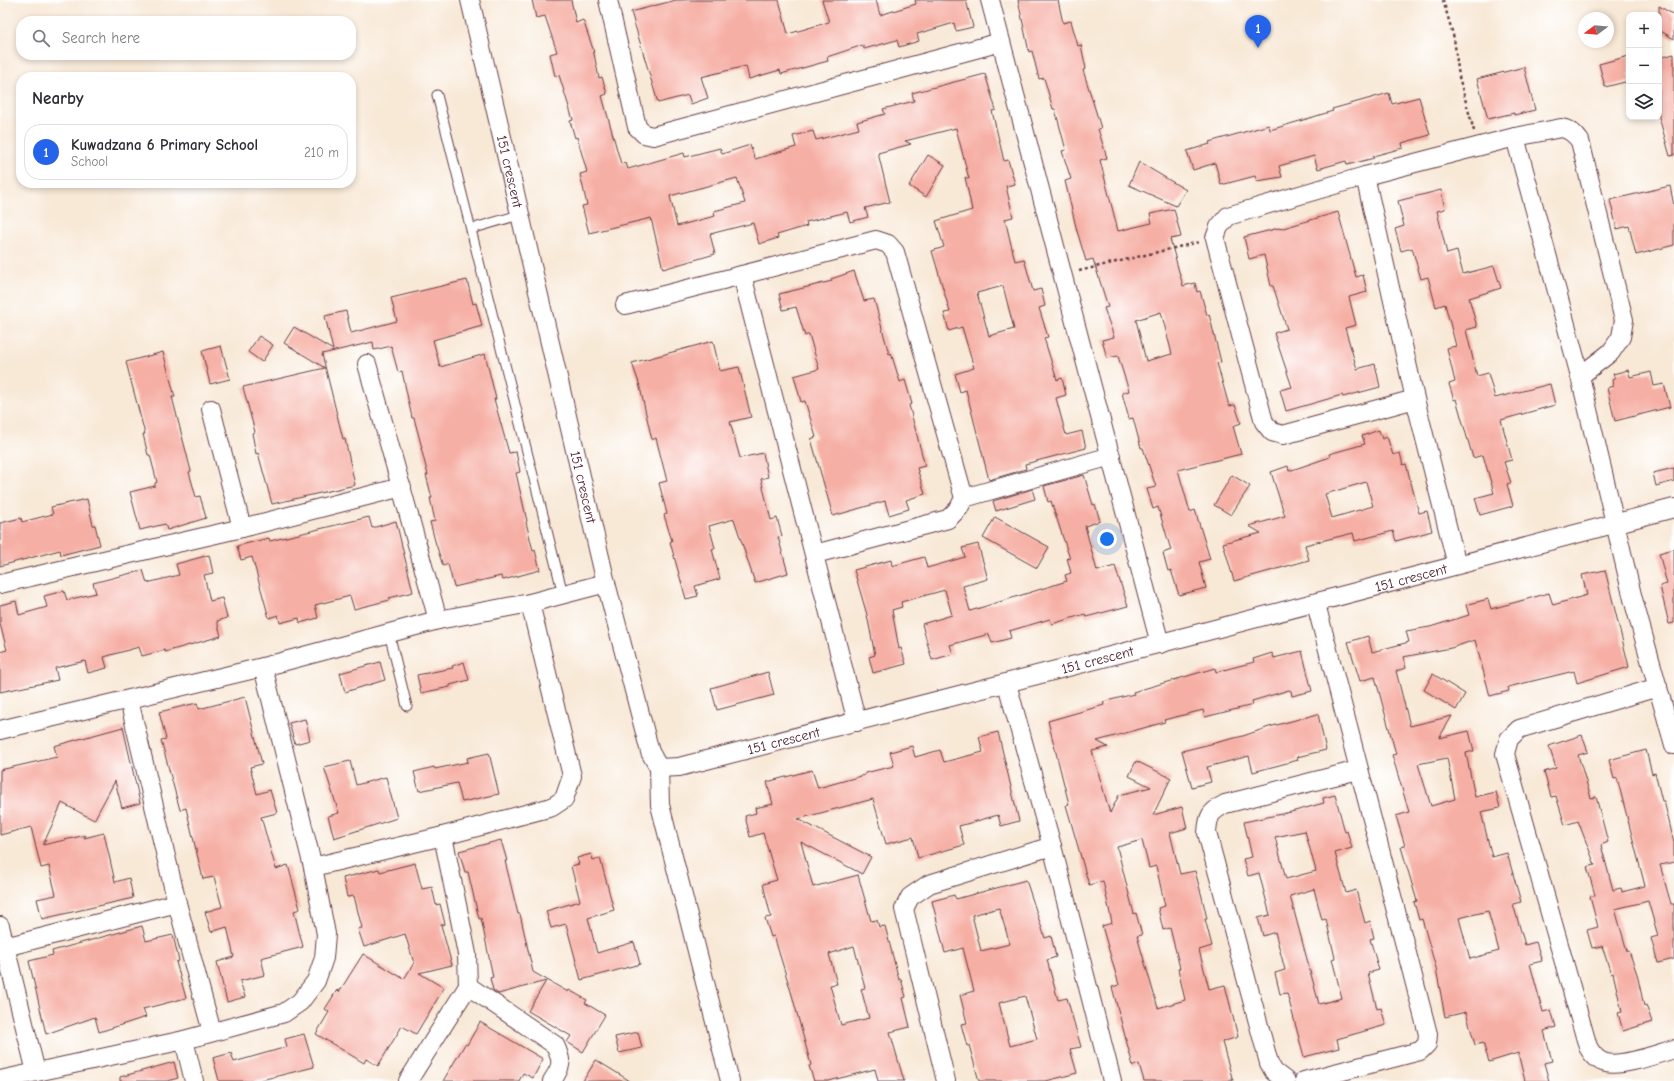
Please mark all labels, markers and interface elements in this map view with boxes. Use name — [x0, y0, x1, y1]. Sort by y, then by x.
north arrow — [1578, 12, 1614, 48]
map controls — [1626, 12, 1662, 120]
button: + — [1626, 12, 1662, 48]
pin: 1 — [1245, 15, 1271, 48]
search box — [16, 16, 356, 60]
icon: search — [30, 27, 52, 49]
text: Search here — [62, 29, 140, 47]
button: − — [1626, 48, 1662, 84]
button: layers — [1626, 84, 1662, 120]
text: Nearby — [32, 89, 83, 108]
street label: 151 crescent — [493, 134, 526, 210]
text: Kuwadzana 6 Primary School — [71, 136, 258, 154]
text: 1 — [43, 145, 49, 160]
text: 210 m — [304, 145, 339, 160]
text: School — [71, 154, 108, 169]
street label: 151 crescent — [566, 449, 600, 526]
your location — [1097, 529, 1117, 549]
street label: 151 crescent — [1373, 560, 1450, 596]
street label: 151 crescent — [1060, 642, 1136, 678]
street label: 151 crescent — [746, 723, 823, 758]

